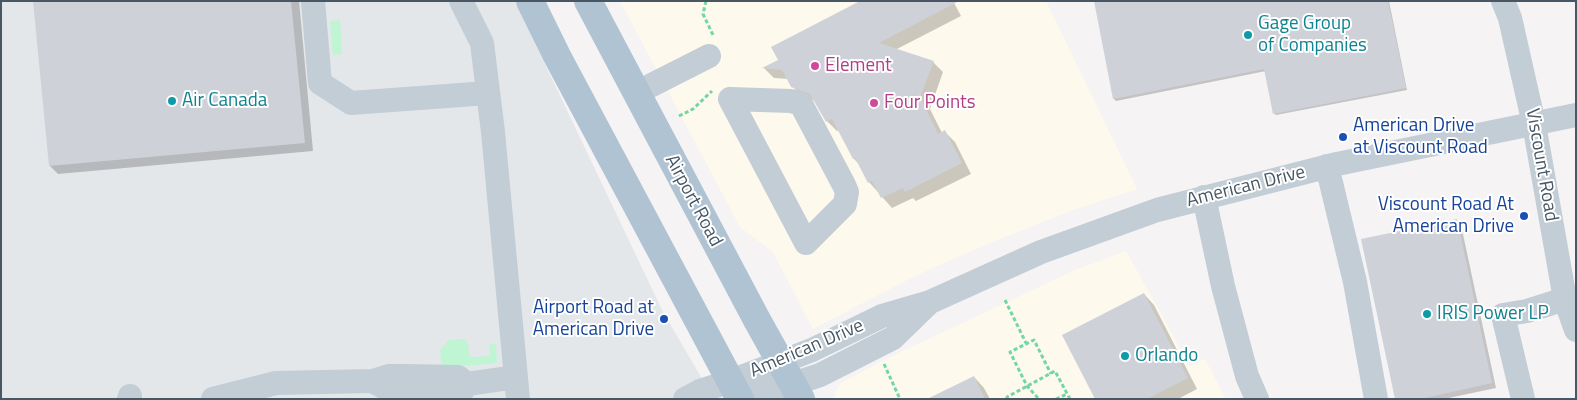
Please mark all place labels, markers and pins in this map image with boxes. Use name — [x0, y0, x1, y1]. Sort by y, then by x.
place label: Gage Group of Companies — [1258, 13, 1367, 57]
marker: Gage Group of Companies — [1242, 29, 1254, 41]
place label: Element — [825, 55, 892, 77]
marker: Element — [809, 60, 821, 72]
place label: Air Canada — [182, 90, 267, 112]
place label: Four Points — [884, 92, 976, 114]
marker: Air Canada — [166, 95, 178, 107]
marker: Four Points — [868, 97, 880, 109]
place label: American Drive at Viscount Road — [1353, 115, 1488, 159]
marker: American Drive at Viscount Road — [1337, 131, 1349, 143]
place label: Viscount Road At American Drive — [1378, 194, 1514, 238]
marker: Viscount Road At American Drive — [1518, 210, 1530, 222]
place label: Airport Road at American Drive — [533, 297, 654, 341]
place label: IRIS Power LP — [1437, 303, 1549, 325]
marker: IRIS Power LP — [1421, 308, 1433, 320]
marker: Airport Road at American Drive — [658, 313, 670, 325]
place label: Orlando — [1135, 345, 1198, 367]
marker: Orlando — [1119, 350, 1131, 362]

